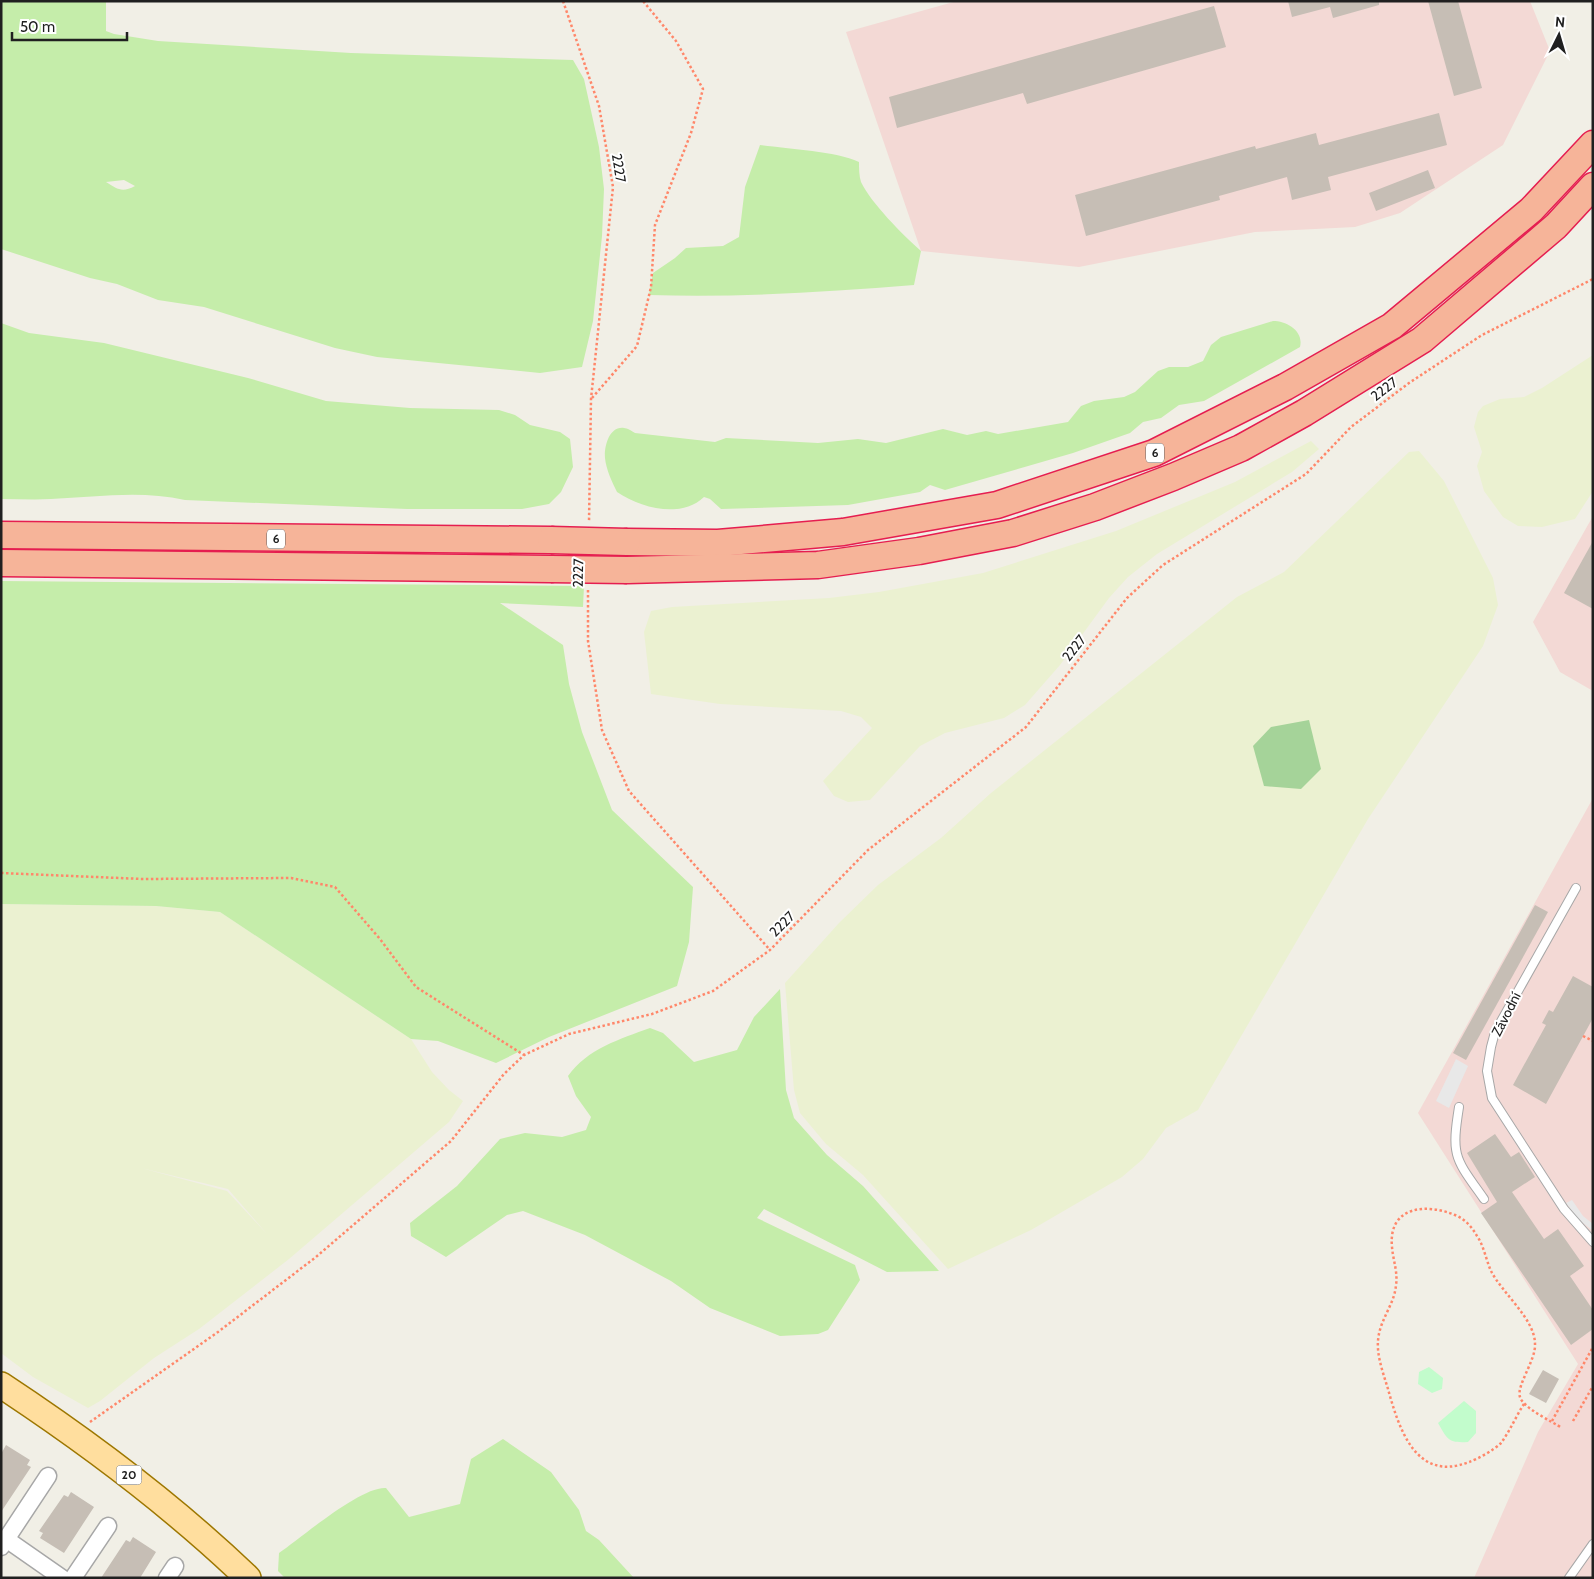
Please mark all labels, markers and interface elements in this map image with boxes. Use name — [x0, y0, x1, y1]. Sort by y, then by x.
scale bar — [12, 10, 128, 42]
north arrow — [1534, 10, 1584, 60]
text: N — [1554, 13, 1566, 31]
text: 50 m — [20, 18, 55, 36]
street label: 2227 — [608, 152, 630, 184]
street label: 2227 — [1367, 373, 1401, 405]
road number: 6 — [1146, 443, 1164, 462]
road number: 6 — [267, 530, 285, 548]
street label: 2227 — [569, 558, 587, 588]
street label: 2227 — [1058, 631, 1090, 665]
street label: 2227 — [765, 907, 799, 941]
street label: Závodní — [1487, 989, 1525, 1039]
road number: 20 — [116, 1466, 142, 1484]

